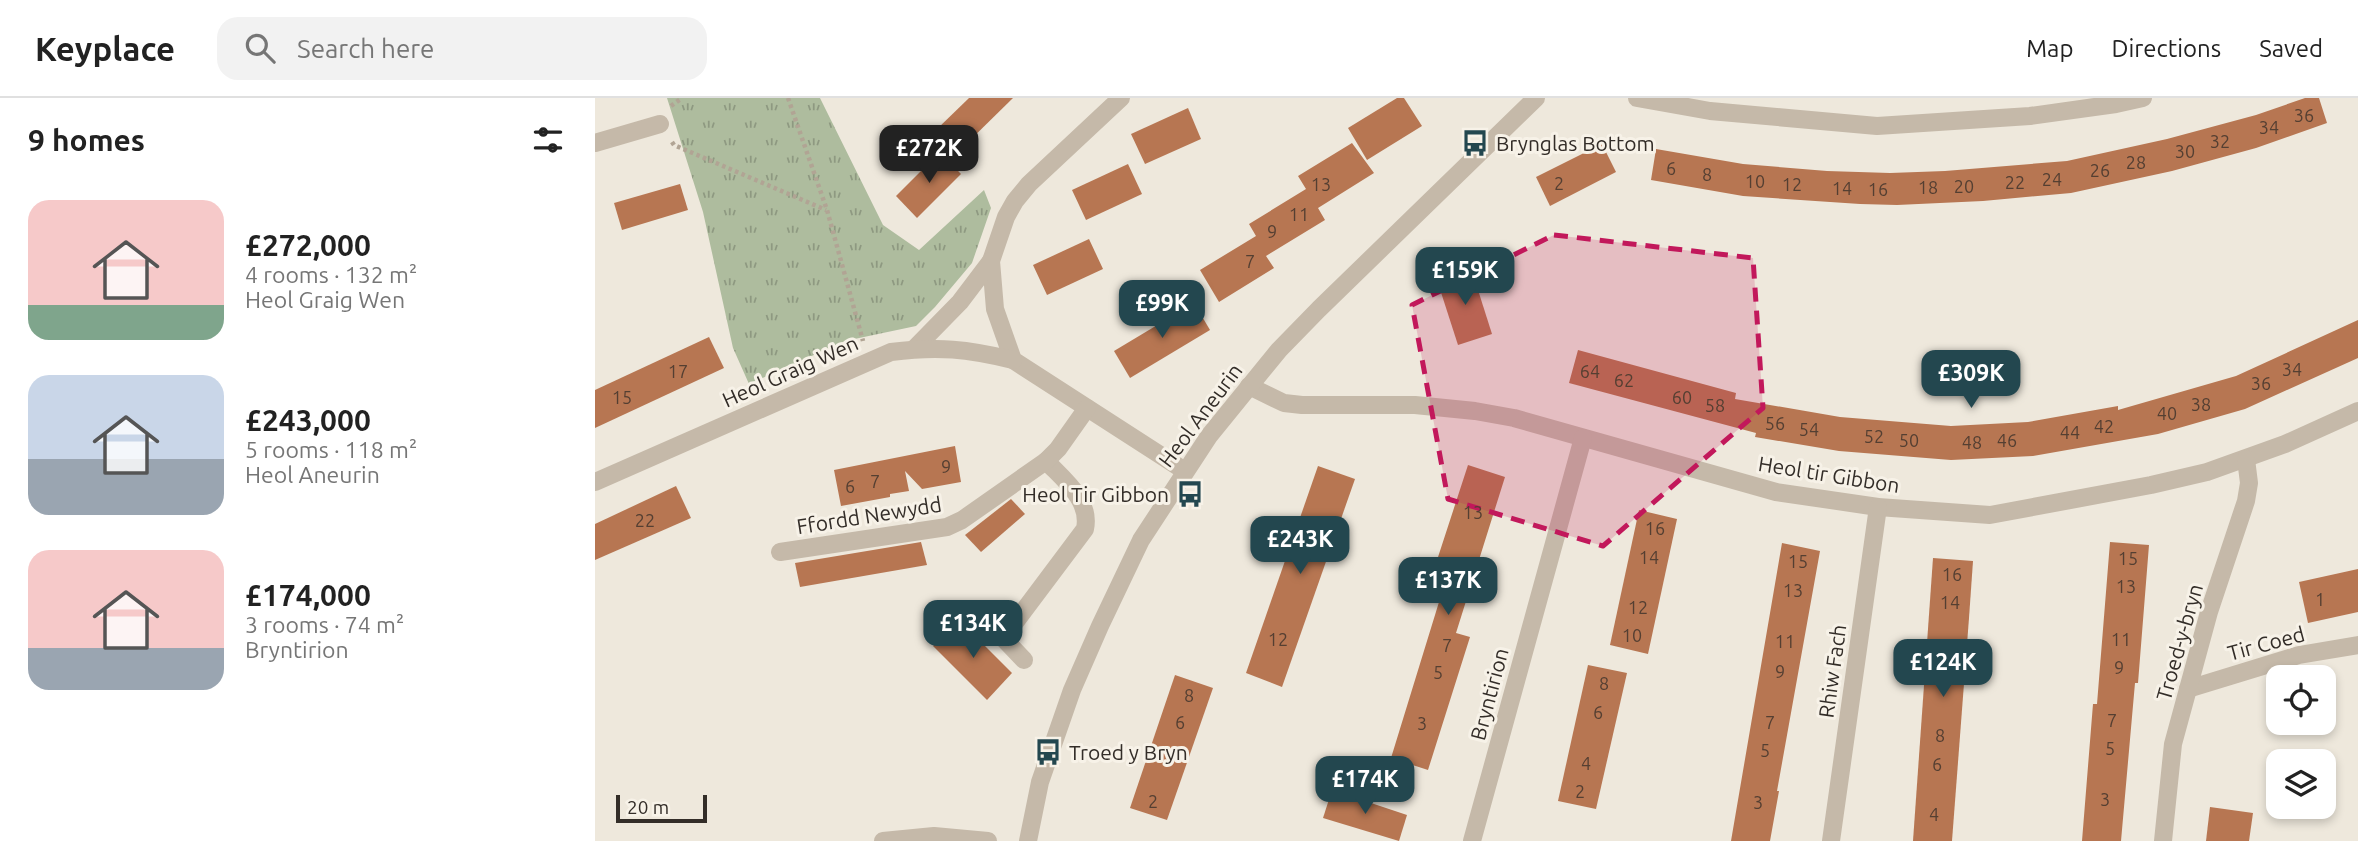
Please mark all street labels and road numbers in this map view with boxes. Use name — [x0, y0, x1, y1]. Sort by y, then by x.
street label: Heol Graig Wen — [718, 330, 862, 412]
street label: Heol Aneurin — [1153, 359, 1247, 471]
street label: Heol tir Gibbon — [1757, 451, 1901, 497]
street label: Ffordd Newydd — [795, 492, 943, 538]
street label: Troed-y-bryn — [2151, 581, 2207, 703]
street label: Tir Coed — [2225, 621, 2307, 665]
street label: Rhiw Fach — [1814, 623, 1850, 719]
street label: Bryntirion — [1465, 645, 1513, 743]

